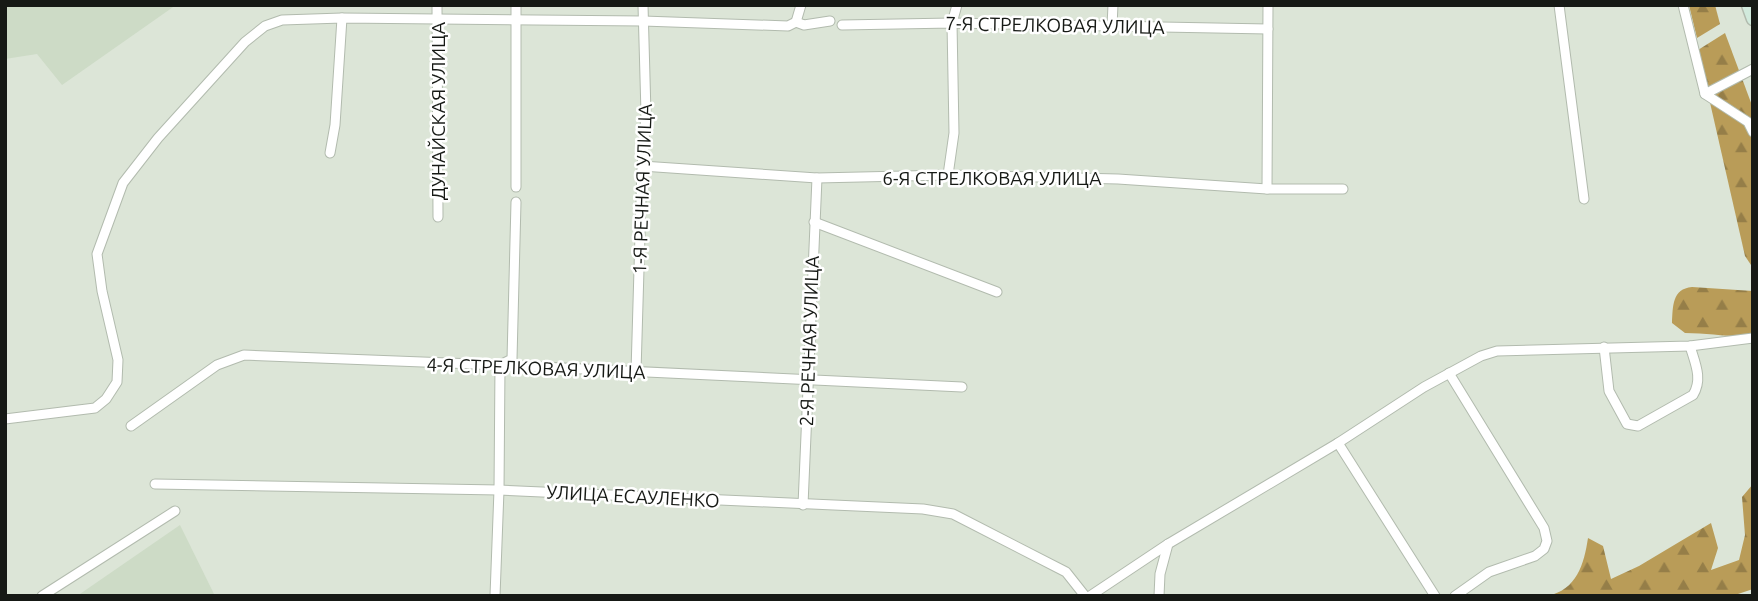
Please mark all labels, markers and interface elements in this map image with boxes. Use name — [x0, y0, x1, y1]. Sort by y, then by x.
street label: 7-Я СТРЕЛКОВАЯ УЛИЦА — [945, 12, 1166, 38]
street label: ДУНАЙСКАЯ УЛИЦА — [427, 21, 449, 200]
street label: 1-Я РЕЧНАЯ УЛИЦА — [628, 103, 656, 275]
street label: 6-Я СТРЕЛКОВАЯ УЛИЦА — [882, 167, 1102, 189]
street label: 2-Я РЕЧНАЯ УЛИЦА — [795, 255, 823, 427]
street label: 4-Я СТРЕЛКОВАЯ УЛИЦА — [426, 353, 647, 383]
street label: УЛИЦА ЕСАУЛЕНКО — [546, 480, 720, 512]

